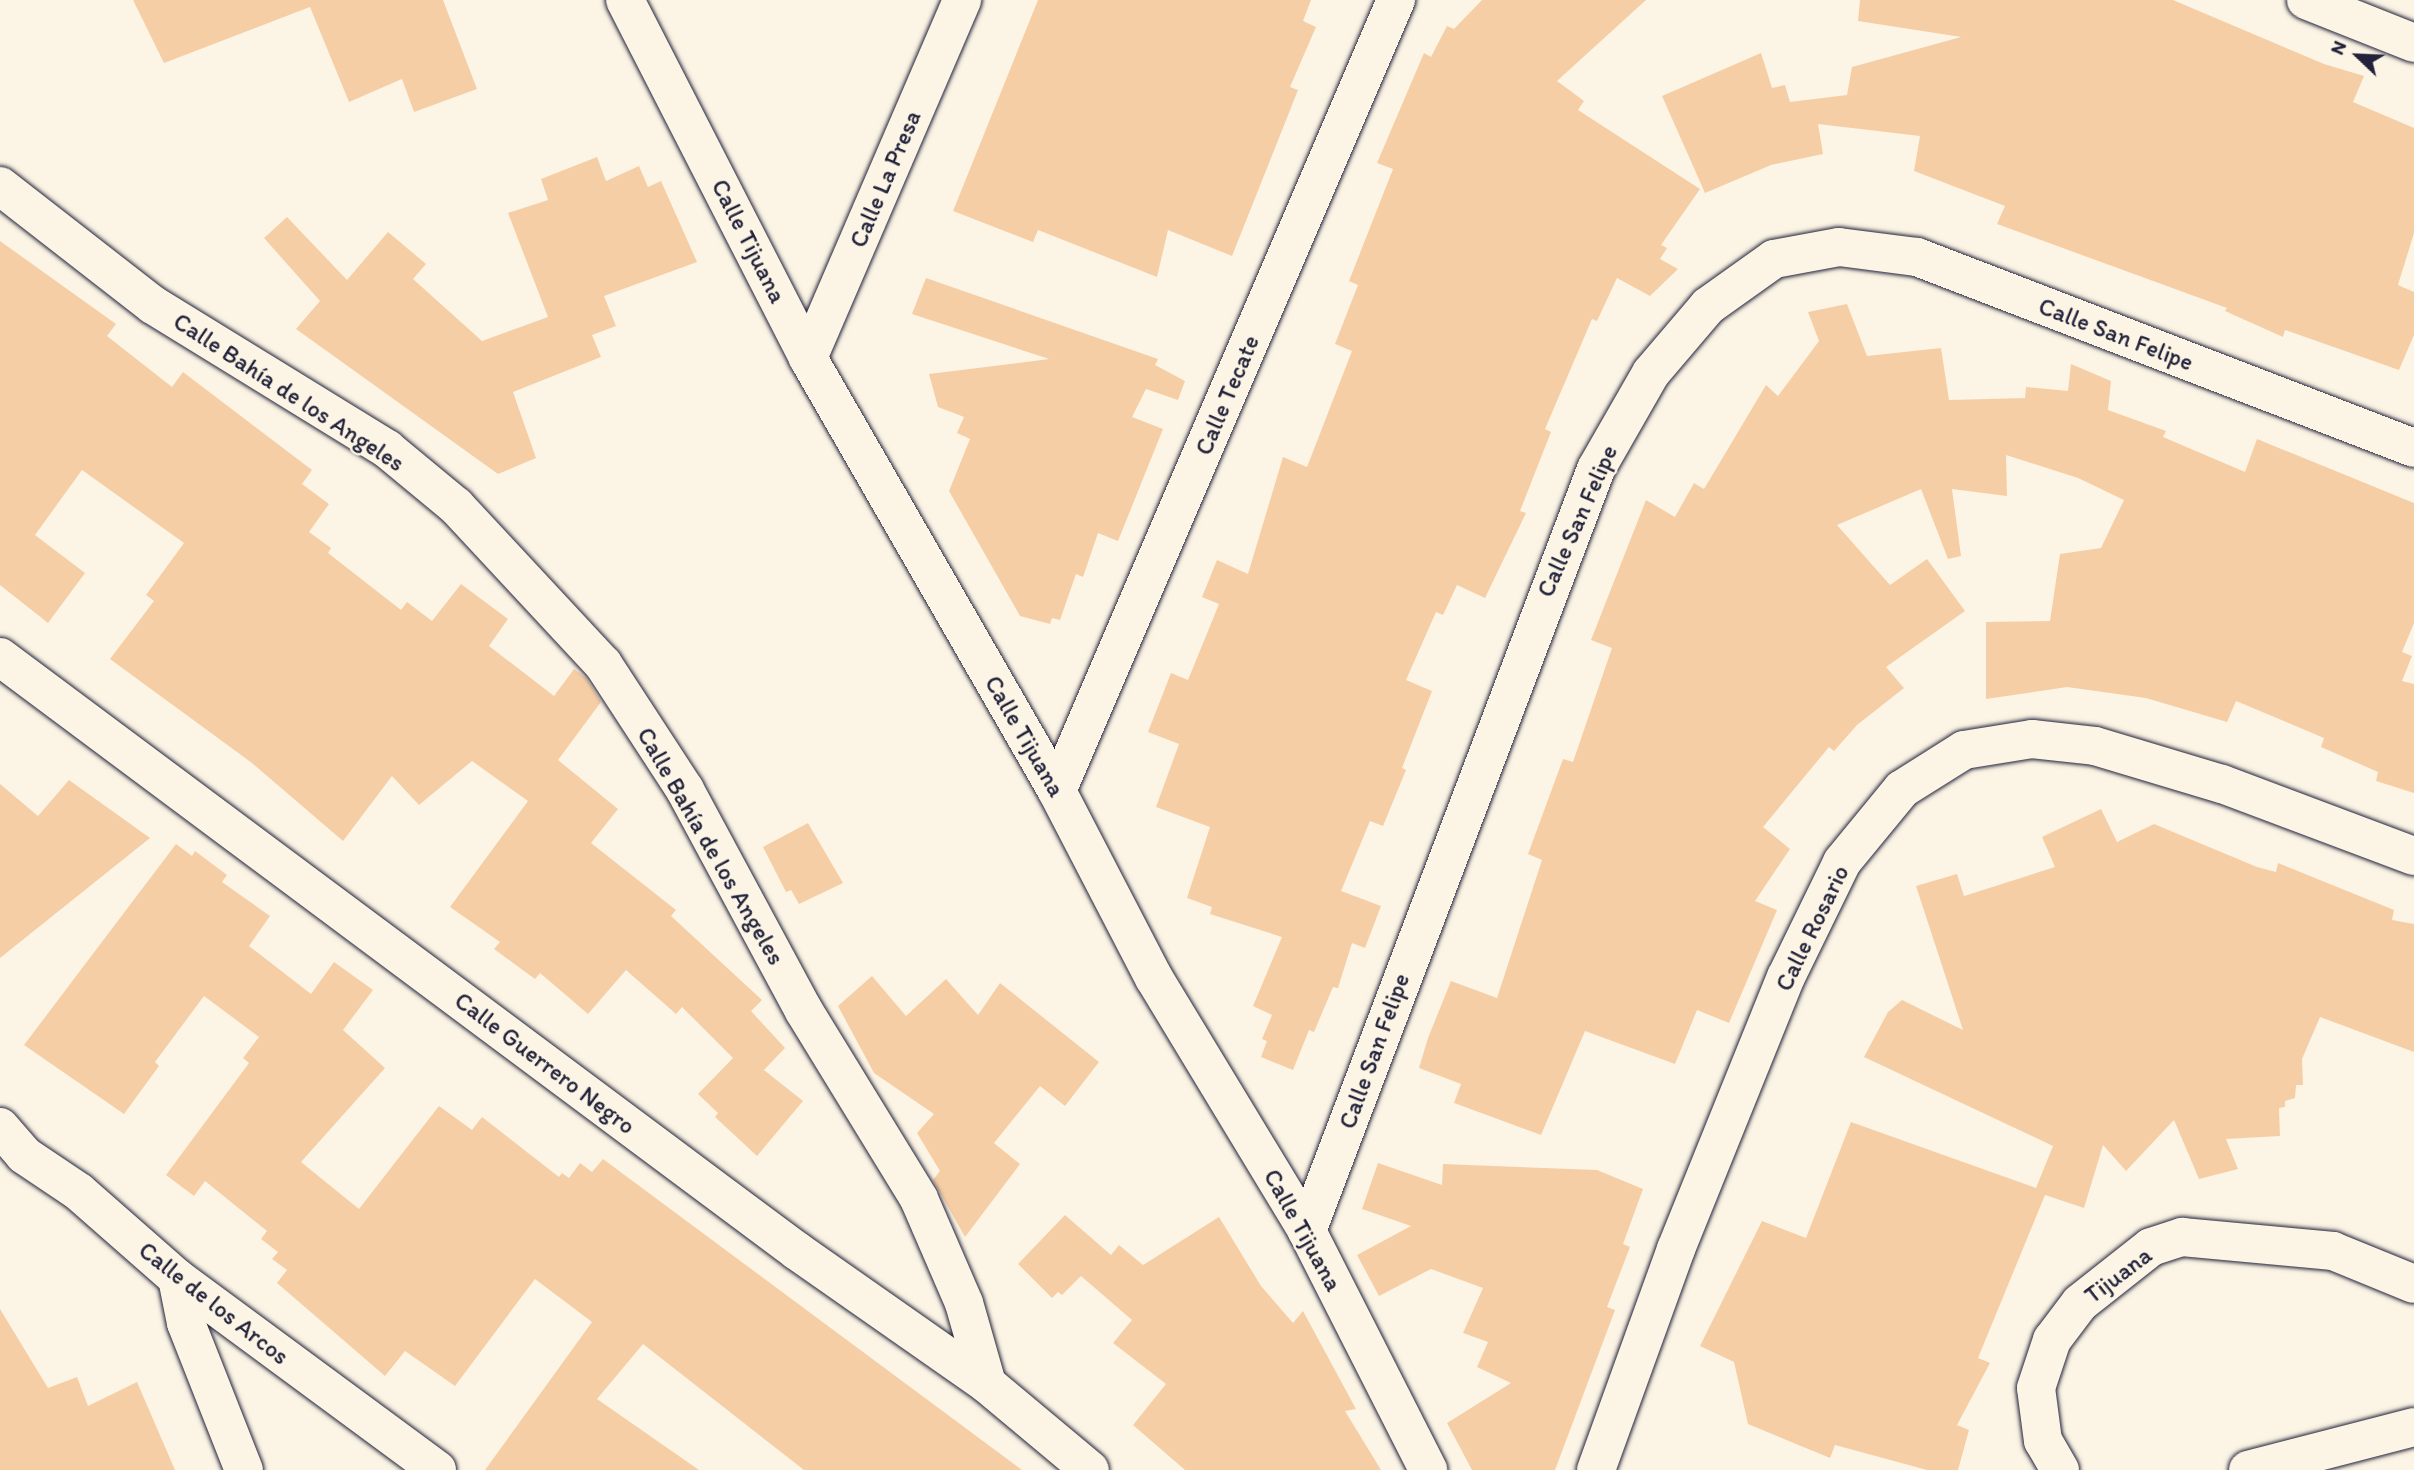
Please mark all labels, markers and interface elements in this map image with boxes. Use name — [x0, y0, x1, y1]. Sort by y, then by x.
north arrow — [2323, 21, 2393, 91]
text: N — [2325, 37, 2351, 58]
street label: Calle La Presa — [843, 106, 927, 252]
street label: Calle Tijuana — [706, 174, 792, 308]
street label: Calle San Felipe — [2035, 291, 2197, 377]
street label: Calle Bahía de los Angeles — [168, 307, 410, 477]
street label: Calle Tecate — [1189, 332, 1265, 458]
street label: Calle San Felipe — [1531, 441, 1623, 601]
street label: Calle Tijuana — [979, 670, 1071, 802]
street label: Calle Bahía de los Angeles — [631, 722, 791, 970]
street label: Calle Rosario — [1769, 861, 1855, 995]
street label: Calle San Felipe — [1333, 970, 1415, 1132]
street label: Calle Guerrero Negro — [449, 986, 641, 1140]
street label: Calle Tijuana — [1258, 1164, 1348, 1296]
street label: Calle de los Arcos — [133, 1236, 295, 1370]
street label: Tijuana — [2079, 1241, 2157, 1309]

